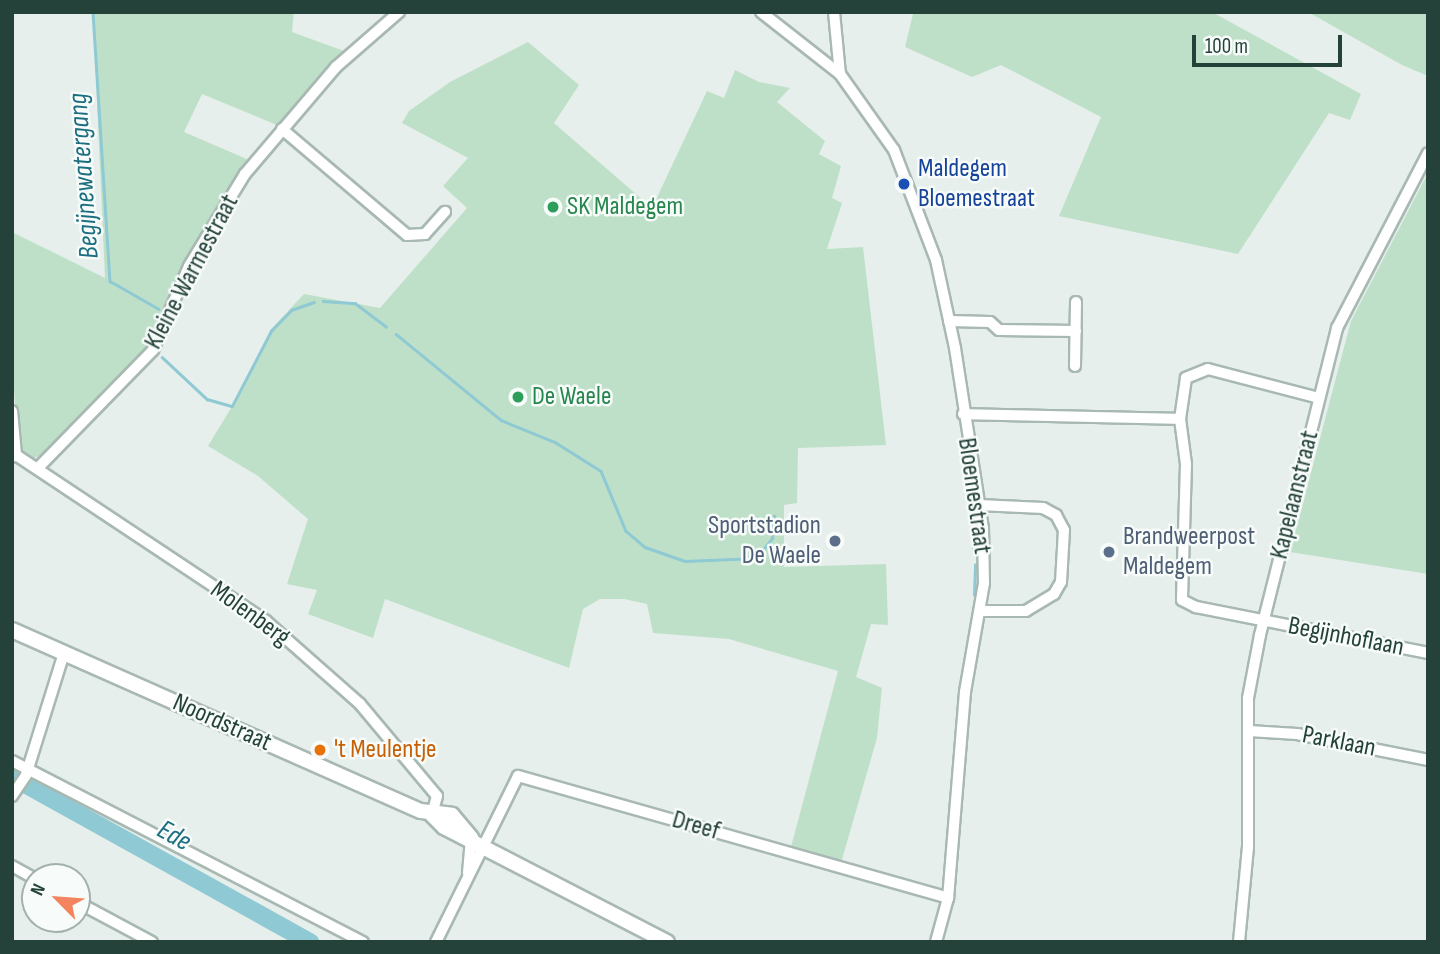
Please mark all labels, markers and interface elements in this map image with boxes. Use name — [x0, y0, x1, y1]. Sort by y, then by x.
scale bar — [1195, 21, 1346, 65]
text: 100 m — [1205, 34, 1248, 59]
water label: Begijnewatergang — [61, 92, 107, 260]
place label: Maldegem Bloemestraat — [918, 153, 1035, 214]
marker: Maldegem Bloemestraat — [896, 176, 912, 192]
street label: Kleine Warmestraat — [138, 189, 246, 355]
place label: SK Maldegem — [567, 191, 683, 223]
marker: SK Maldegem — [545, 199, 561, 215]
place label: De Waele — [532, 381, 611, 413]
marker: De Waele — [510, 389, 526, 405]
street label: Kapelaanstraat — [1264, 428, 1326, 562]
street label: Bloemestraat — [950, 436, 998, 556]
place label: Sportstadion De Waele — [708, 510, 821, 572]
place label: Brandweerpost Maldegem — [1123, 521, 1255, 582]
marker: Sportstadion De Waele — [827, 533, 843, 549]
marker: Brandweerpost Maldegem — [1101, 544, 1117, 560]
street label: Molenberg — [204, 575, 296, 653]
street label: Begijnhoflaan — [1285, 610, 1407, 664]
street label: Noordstraat — [168, 687, 276, 759]
street label: Parklaan — [1300, 720, 1378, 764]
place label: 't Meulentje — [334, 734, 437, 766]
marker: 't Meulentje — [312, 742, 328, 758]
street label: Dreef — [669, 804, 723, 848]
water label: Ede — [151, 813, 197, 859]
north arrow — [21, 863, 91, 933]
text: N — [26, 880, 51, 899]

